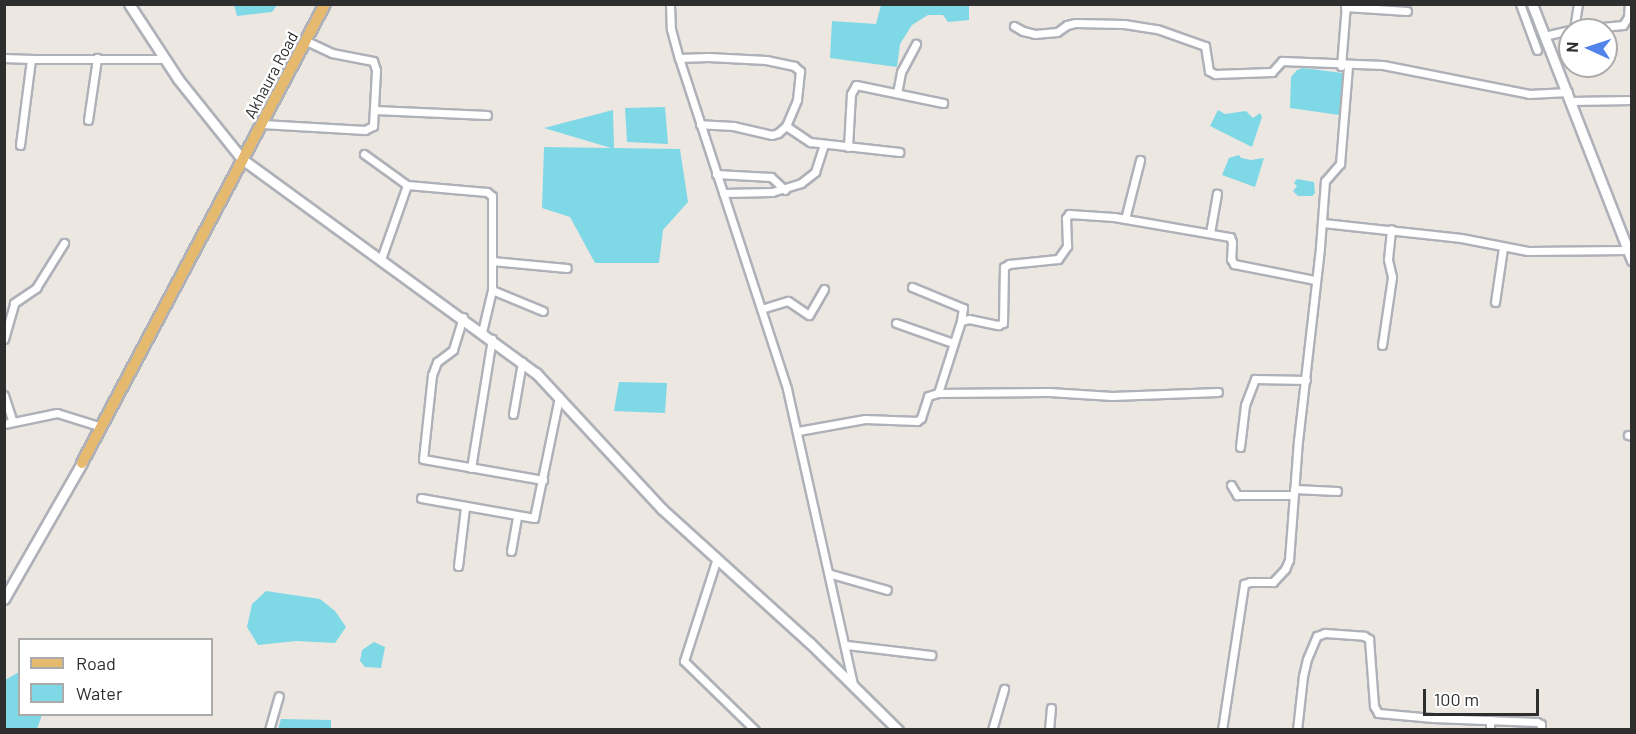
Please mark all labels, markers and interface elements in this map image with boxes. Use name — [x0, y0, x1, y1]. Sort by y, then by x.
north arrow — [1558, 18, 1618, 78]
street label: Akhaura Road — [240, 28, 302, 122]
text: N — [1562, 41, 1581, 53]
legend — [18, 638, 213, 716]
text: Road — [76, 652, 116, 674]
scale bar — [1426, 677, 1542, 715]
text: Water — [76, 682, 123, 704]
text: 100 m — [1434, 688, 1479, 710]

